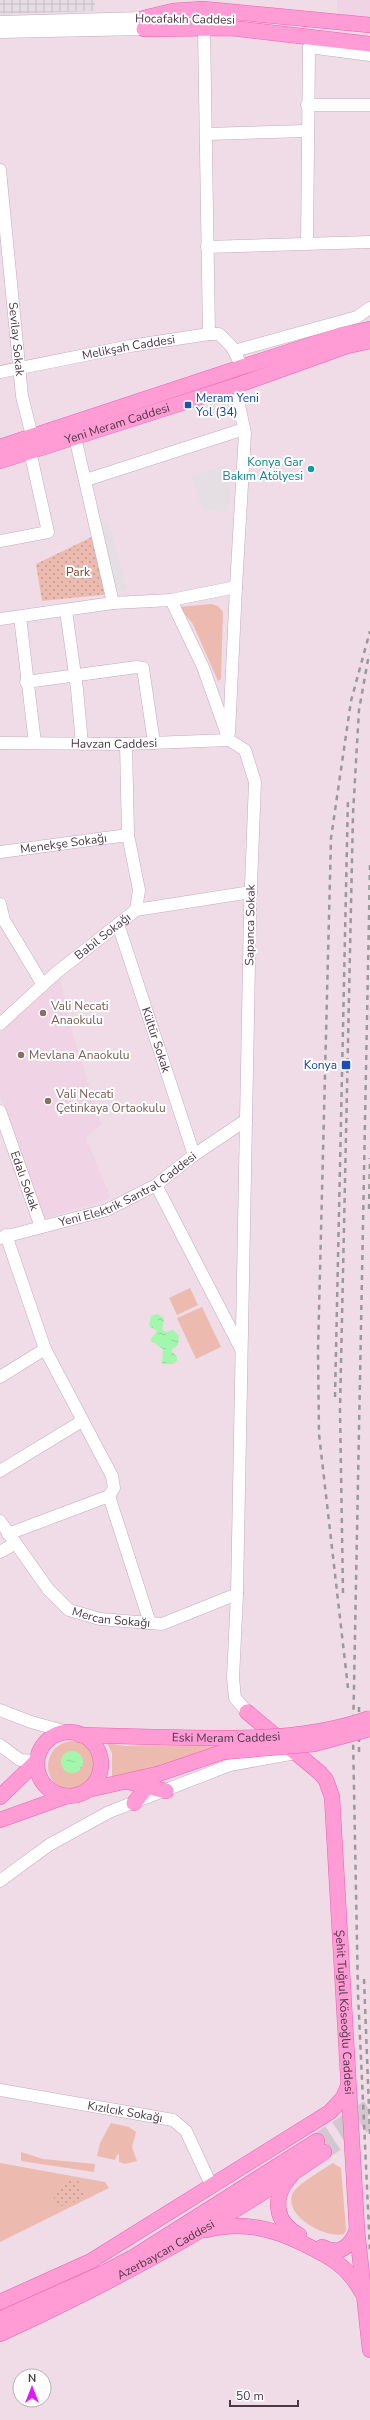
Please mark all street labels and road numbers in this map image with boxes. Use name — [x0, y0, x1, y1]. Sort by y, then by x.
street label: Hocafakıh Caddesi — [135, 10, 235, 28]
street label: Sevilay Sokak — [5, 301, 28, 378]
street label: Melikşah Caddesi — [81, 331, 176, 363]
street label: Yeni Meram Caddesi — [62, 399, 172, 448]
street label: Havzan Caddesi — [71, 735, 158, 752]
street label: Menekşe Sokağı — [19, 830, 108, 857]
street label: Sapanca Sokak — [241, 883, 259, 966]
street label: Babil Sokağı — [71, 909, 134, 963]
street label: Kültür Sokak — [138, 1005, 175, 1076]
street label: Yeni Elektrik Santral Caddesi — [56, 1148, 200, 1231]
street label: Edalı Sokak — [7, 1149, 43, 1214]
street label: Mercan Sokağı — [70, 1603, 151, 1631]
street label: Eski Meram Caddesi — [172, 1728, 281, 1746]
street label: Şehit Tuğrul Köseoğlu Caddesi — [332, 1929, 357, 2095]
street label: Kızılcık Sokağı — [86, 2097, 164, 2126]
street label: Azerbaycan Caddesi — [114, 2216, 217, 2283]

